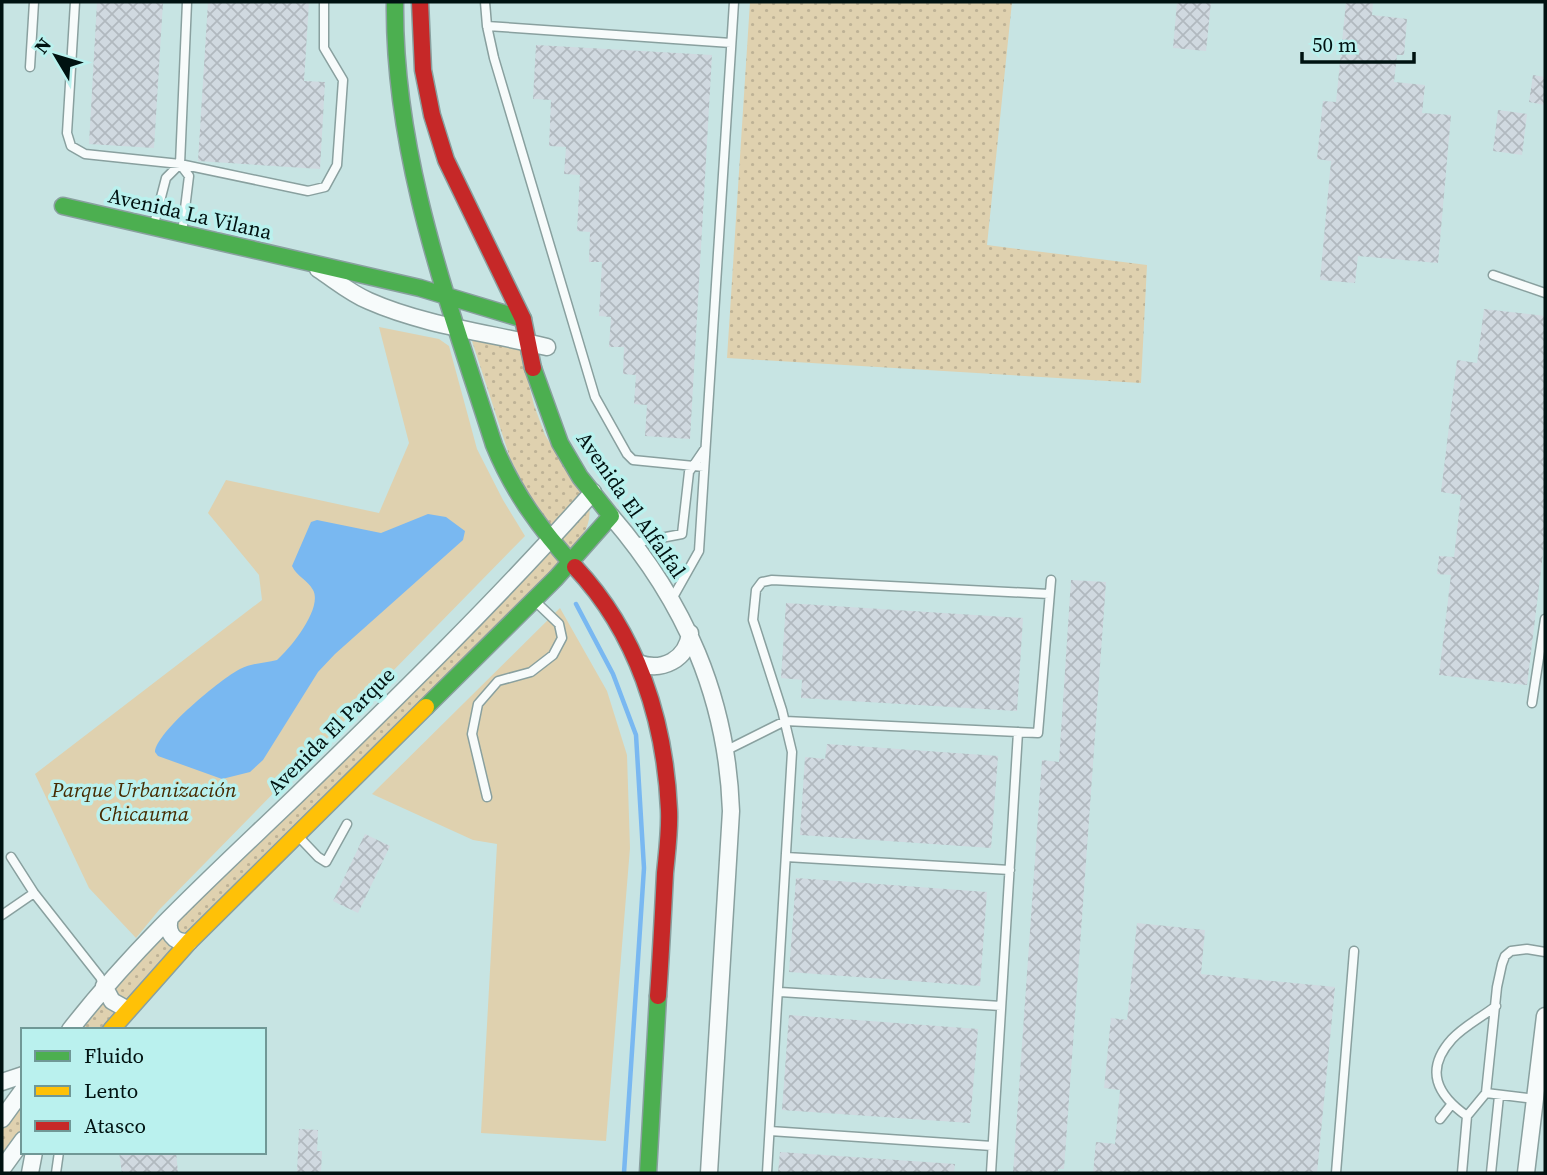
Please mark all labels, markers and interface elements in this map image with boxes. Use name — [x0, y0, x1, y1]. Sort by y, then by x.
north arrow — [21, 21, 91, 91]
scale bar — [1302, 21, 1414, 65]
text: 50 m — [1312, 30, 1357, 59]
text: N — [28, 32, 57, 59]
street label: Avenida La Vilana — [105, 181, 275, 247]
street label: Avenida El Alfalfal — [570, 426, 693, 584]
street label: Avenida El Parque — [260, 660, 401, 801]
park label: Parque Urbanización Chicauma — [51, 775, 237, 828]
legend — [21, 1028, 266, 1154]
text: Fluido — [84, 1041, 144, 1070]
text: Lento — [84, 1076, 138, 1105]
text: Atasco — [84, 1111, 146, 1140]

